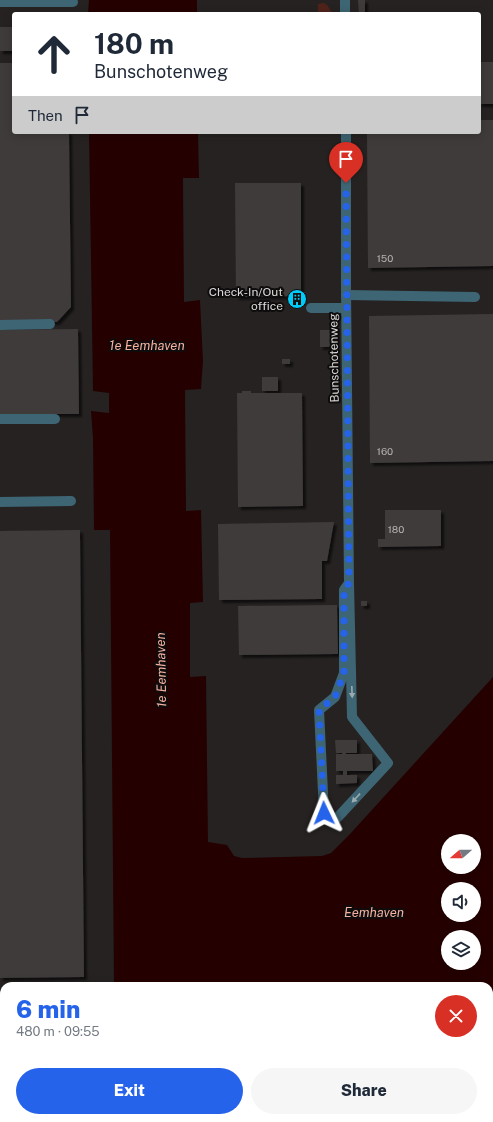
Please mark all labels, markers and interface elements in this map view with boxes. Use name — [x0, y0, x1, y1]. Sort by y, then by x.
text: 180 m — [94, 27, 174, 60]
icon: ahead — [28, 28, 80, 80]
text: Bunschotenweg — [94, 61, 228, 82]
icon: arrive — [71, 104, 93, 126]
text: Then — [28, 107, 63, 124]
pin — [329, 142, 363, 183]
icon: arrive — [335, 148, 357, 170]
house number: 150 — [377, 252, 393, 264]
place label: Check-In/Out office — [209, 285, 283, 313]
building icon: Check-In/Out office — [286, 288, 308, 310]
street label: Bunschotenweg — [326, 313, 342, 403]
water label: 1e Eemhaven — [109, 338, 185, 353]
house number: 160 — [377, 445, 393, 457]
house number: 180 — [388, 523, 404, 535]
water label: 1e Eemhaven — [153, 632, 169, 708]
one-way arrow — [349, 686, 355, 699]
position arrow — [303, 792, 345, 834]
one-way arrow — [351, 793, 361, 803]
north arrow — [441, 834, 481, 874]
map controls — [441, 834, 481, 970]
button: sound — [441, 882, 481, 922]
water label: Eemhaven — [344, 905, 404, 920]
button: layers — [441, 930, 481, 970]
text: 6 min — [16, 995, 80, 1023]
button: close — [435, 995, 477, 1037]
text: 480 m · 09:55 — [16, 1024, 100, 1039]
button: Exit — [16, 1068, 243, 1114]
button: Share — [251, 1068, 477, 1114]

